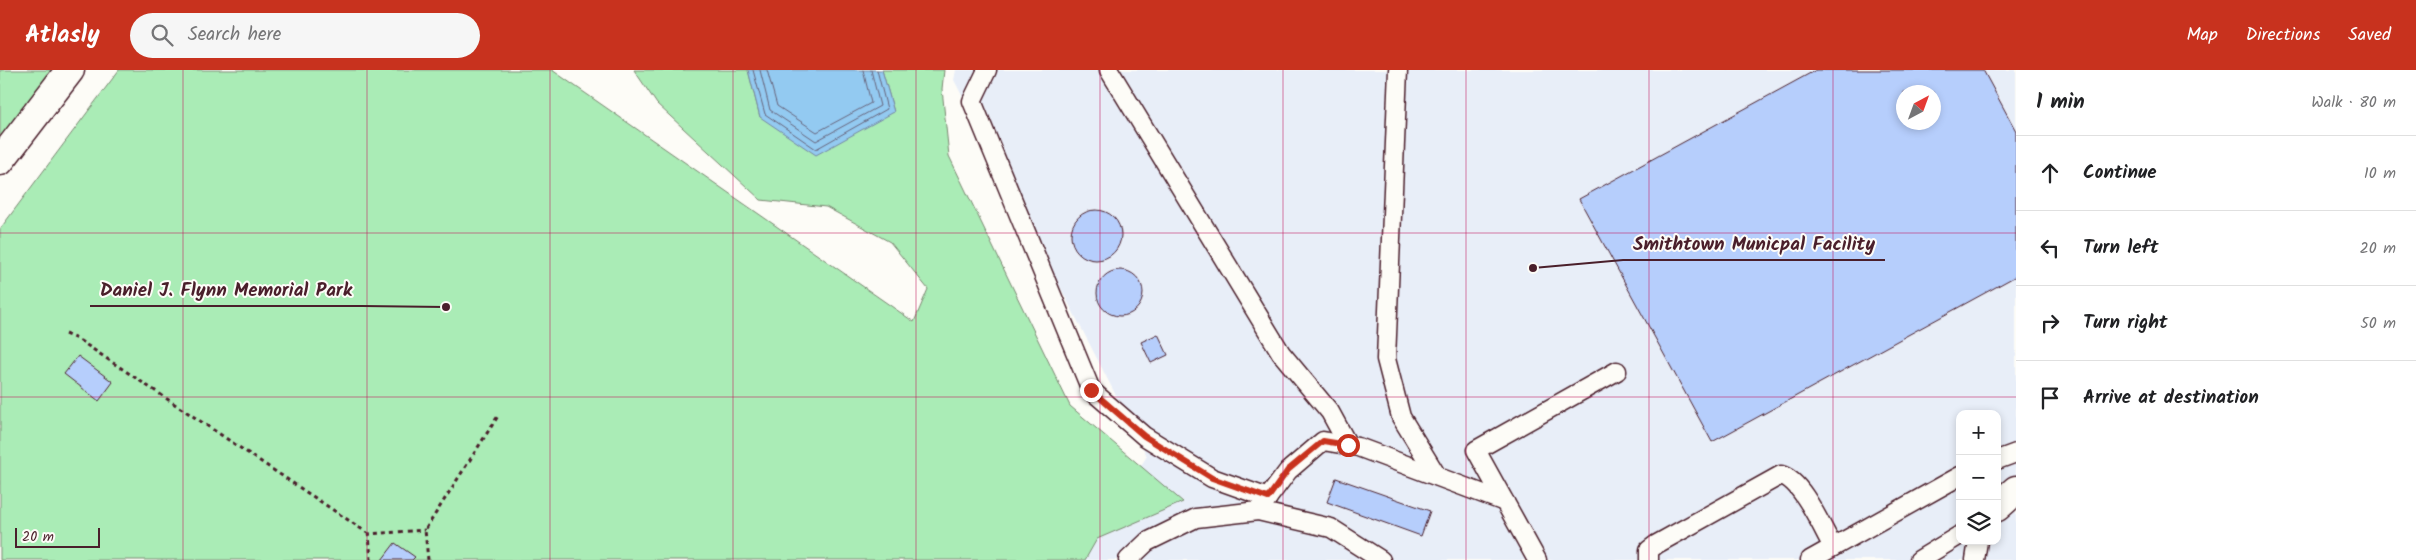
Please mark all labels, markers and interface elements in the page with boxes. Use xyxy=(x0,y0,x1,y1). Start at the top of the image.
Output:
search box xyxy=(130,13,480,58)
text: Atlasly xyxy=(25,16,100,55)
text: Search here xyxy=(188,20,281,50)
icon: search xyxy=(148,21,176,49)
text: Map xyxy=(2186,21,2218,50)
text: Directions xyxy=(2246,21,2320,50)
text: Saved xyxy=(2348,21,2391,50)
north arrow xyxy=(1896,85,1941,130)
text: 1 min xyxy=(2036,86,2085,119)
text: Walk · 80 m xyxy=(2311,90,2396,115)
text: Continue xyxy=(2083,158,2156,188)
icon: ahead xyxy=(2036,159,2064,187)
text: 10 m xyxy=(2364,161,2396,186)
callout: Smithtown Municpal Facility xyxy=(1623,226,1885,260)
text: Smithtown Municpal Facility xyxy=(1633,230,1875,260)
text: Turn left xyxy=(2083,233,2158,263)
icon: left xyxy=(2036,234,2064,262)
text: 20 m xyxy=(2360,236,2396,261)
callout: Daniel J. Flynn Memorial Park xyxy=(90,272,362,306)
text: Daniel J. Flynn Memorial Park xyxy=(100,276,353,306)
text: Turn right xyxy=(2083,308,2168,338)
icon: right xyxy=(2036,309,2064,337)
text: 50 m xyxy=(2360,311,2396,336)
route end xyxy=(1080,379,1103,402)
text: Arrive at destination xyxy=(2083,383,2259,413)
icon: arrive xyxy=(2036,384,2064,412)
map controls xyxy=(1956,410,2001,545)
button: + xyxy=(1956,410,2001,455)
route start xyxy=(1337,434,1360,457)
button: − xyxy=(1956,455,2001,500)
button: layers xyxy=(1956,500,2001,545)
scale bar xyxy=(15,525,100,548)
text: 20 m xyxy=(22,526,54,548)

